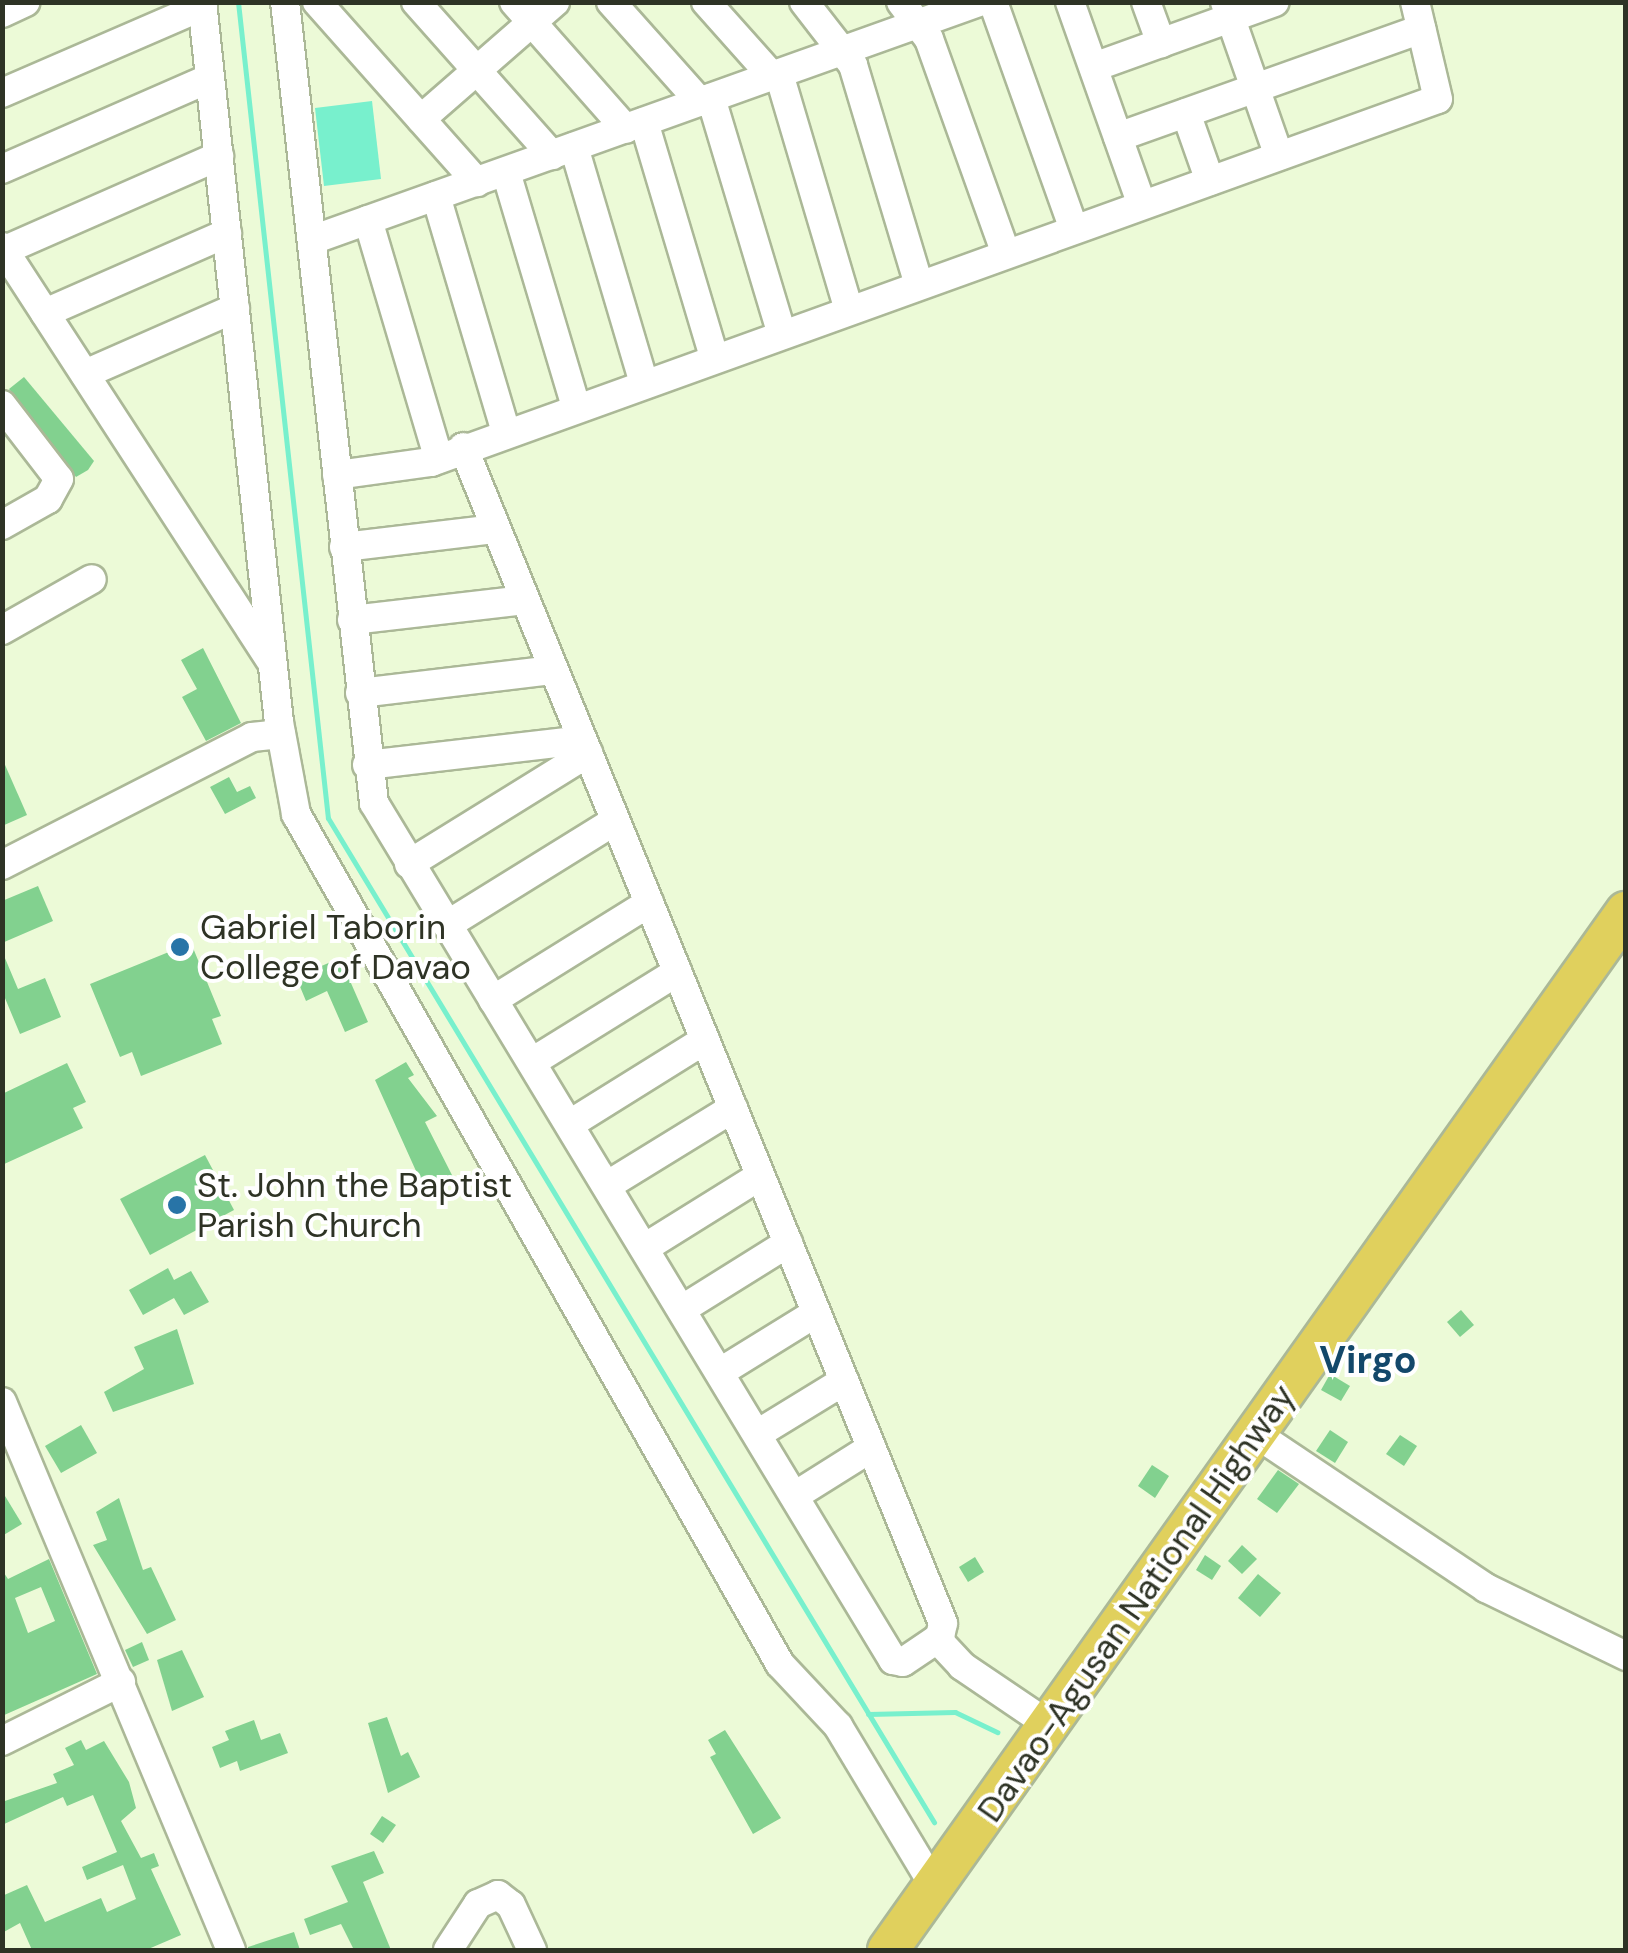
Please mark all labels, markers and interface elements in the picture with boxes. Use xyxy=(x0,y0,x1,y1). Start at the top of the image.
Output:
place label: Gabriel Taborin College of Davao xyxy=(200,906,471,988)
marker: Gabriel Taborin College of Davao xyxy=(169,936,191,958)
place label: St. John the Baptist Parish Church xyxy=(197,1164,512,1246)
marker: St. John the Baptist Parish Church xyxy=(166,1194,188,1216)
district label: Virgo xyxy=(1319,1338,1417,1384)
street label: Davao-Agusan National Highway xyxy=(968,1376,1304,1830)

